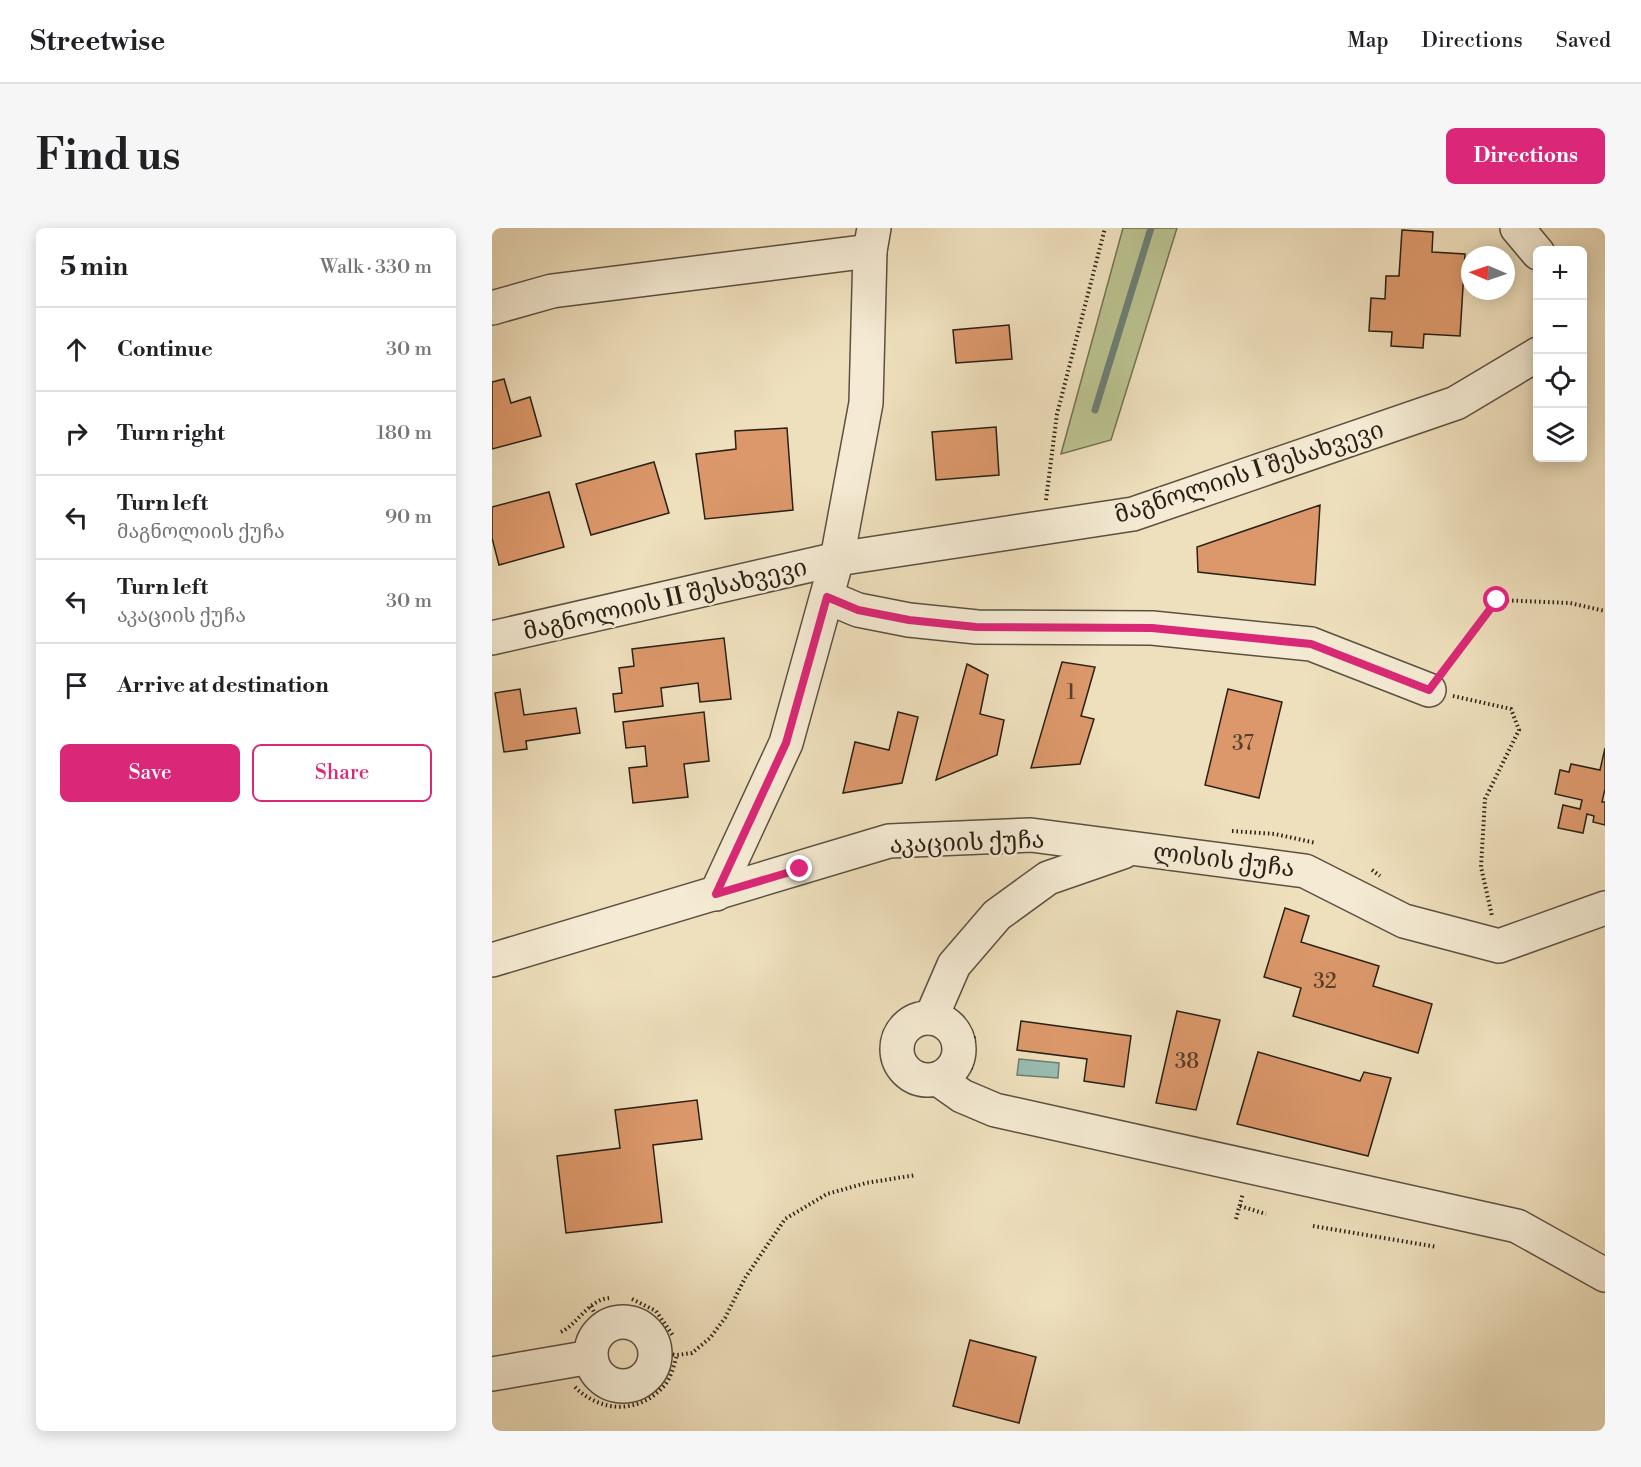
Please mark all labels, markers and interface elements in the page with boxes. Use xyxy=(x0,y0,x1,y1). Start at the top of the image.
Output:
text: Streetwise xyxy=(30,24,165,59)
text: Map xyxy=(1347,28,1389,54)
text: Directions xyxy=(1422,28,1523,54)
text: Saved xyxy=(1556,28,1611,54)
button: Directions xyxy=(1446,128,1605,184)
text: Find us xyxy=(36,130,180,183)
north arrow xyxy=(1461,246,1515,300)
map controls xyxy=(1533,246,1587,462)
button: + xyxy=(1533,246,1587,300)
text: 5 min xyxy=(60,251,128,283)
text: Walk · 330 m xyxy=(320,255,432,280)
button: − xyxy=(1533,300,1587,354)
icon: ahead xyxy=(60,333,93,366)
text: Continue xyxy=(117,336,213,363)
text: 30 m xyxy=(386,337,432,362)
button: locate xyxy=(1533,354,1587,408)
button: layers xyxy=(1533,408,1587,462)
street label: მაგნოლიის I შესახვევი xyxy=(1111,415,1388,531)
icon: right xyxy=(60,417,93,450)
text: Turn right xyxy=(117,420,225,447)
text: 180 m xyxy=(377,421,432,446)
text: Turn left xyxy=(117,490,208,517)
icon: left xyxy=(60,501,93,534)
text: 90 m xyxy=(385,505,432,530)
text: მაგნოლიის ქუჩა xyxy=(117,520,285,545)
street label: მაგნოლიის II შესახვევი xyxy=(520,553,810,647)
text: Turn left xyxy=(117,574,208,601)
icon: left xyxy=(60,585,93,618)
route start xyxy=(1483,586,1509,612)
text: 30 m xyxy=(386,589,432,614)
text: აკაციის ქუჩა xyxy=(117,604,246,629)
icon: arrive xyxy=(60,669,93,702)
text: Arrive at destination xyxy=(117,672,329,699)
house number: 1 xyxy=(1066,680,1076,706)
house number: 37 xyxy=(1232,731,1254,757)
button: Save xyxy=(60,744,240,802)
button: Share xyxy=(252,744,432,802)
street label: აკაციის ქუჩა xyxy=(889,825,1045,861)
street label: ლისის ქუჩა xyxy=(1151,837,1296,885)
route end xyxy=(786,855,812,881)
house number: 32 xyxy=(1313,969,1337,995)
house number: 38 xyxy=(1175,1049,1199,1075)

